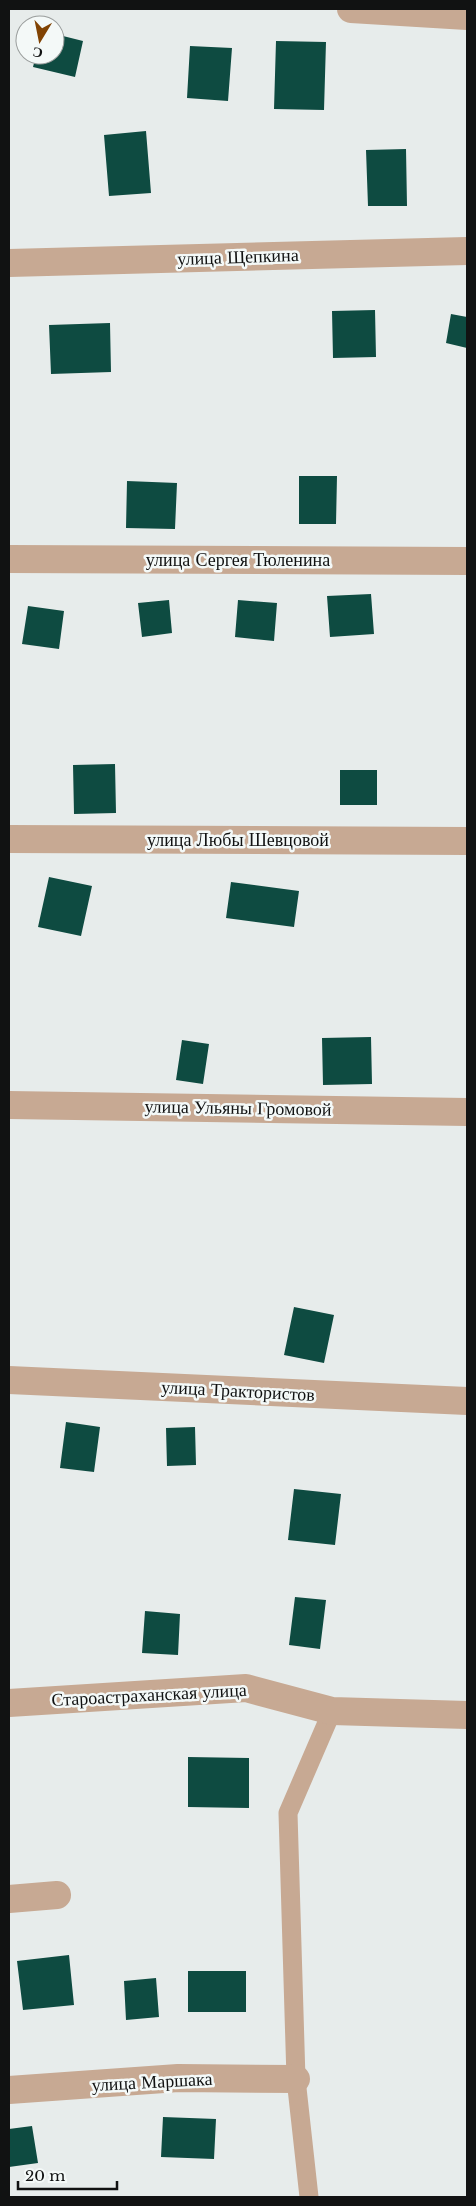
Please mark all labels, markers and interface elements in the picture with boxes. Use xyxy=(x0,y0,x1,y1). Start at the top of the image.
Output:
north arrow xyxy=(15,15,65,65)
text: С xyxy=(31,43,44,63)
street label: улица Щепкина xyxy=(177,244,299,270)
street label: улица Сергея Тюленина xyxy=(146,549,330,571)
street label: улица Любы Шевцовой xyxy=(147,829,329,851)
street label: улица Ульяны Громовой xyxy=(144,1095,332,1121)
street label: улица Трактористов xyxy=(161,1376,315,1406)
street label: Староастраханская улица xyxy=(51,1679,247,1711)
street label: улица Маршака xyxy=(91,2068,213,2096)
scale bar xyxy=(18,2158,116,2190)
text: 20 m xyxy=(25,2166,65,2185)

